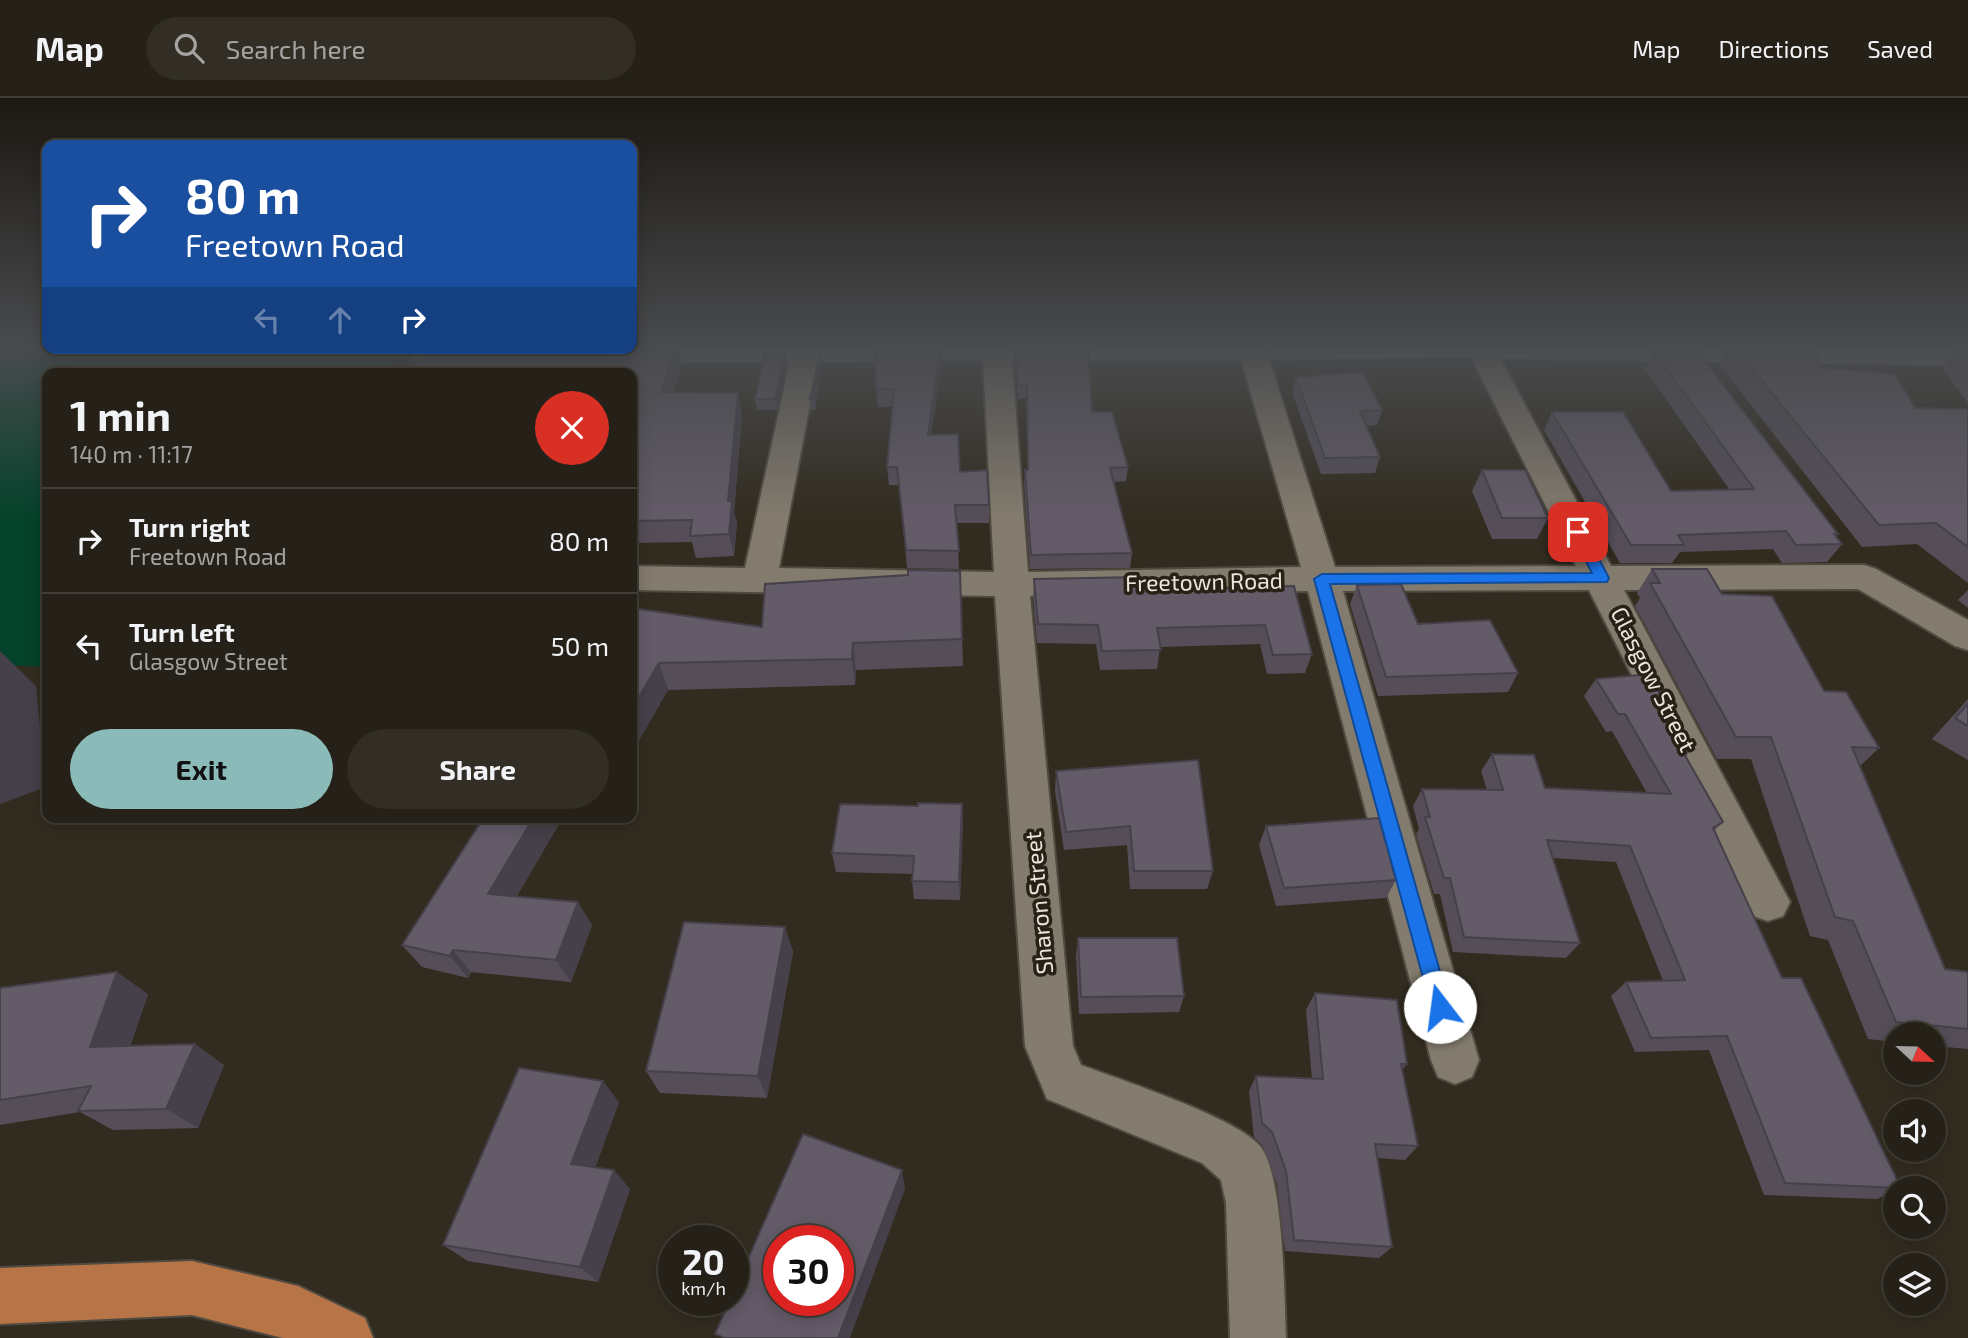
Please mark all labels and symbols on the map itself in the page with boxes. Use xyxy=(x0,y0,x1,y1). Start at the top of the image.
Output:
pin xyxy=(1548,502,1608,562)
street label: Freetown Road xyxy=(1125,566,1283,596)
street label: Glasgow Street xyxy=(1605,602,1703,756)
street label: Sharon Street xyxy=(1018,830,1058,976)
position arrow xyxy=(1403,970,1477,1044)
north arrow xyxy=(1883,1022,1946,1085)
speed limit sign: 30 xyxy=(763,1225,854,1316)

